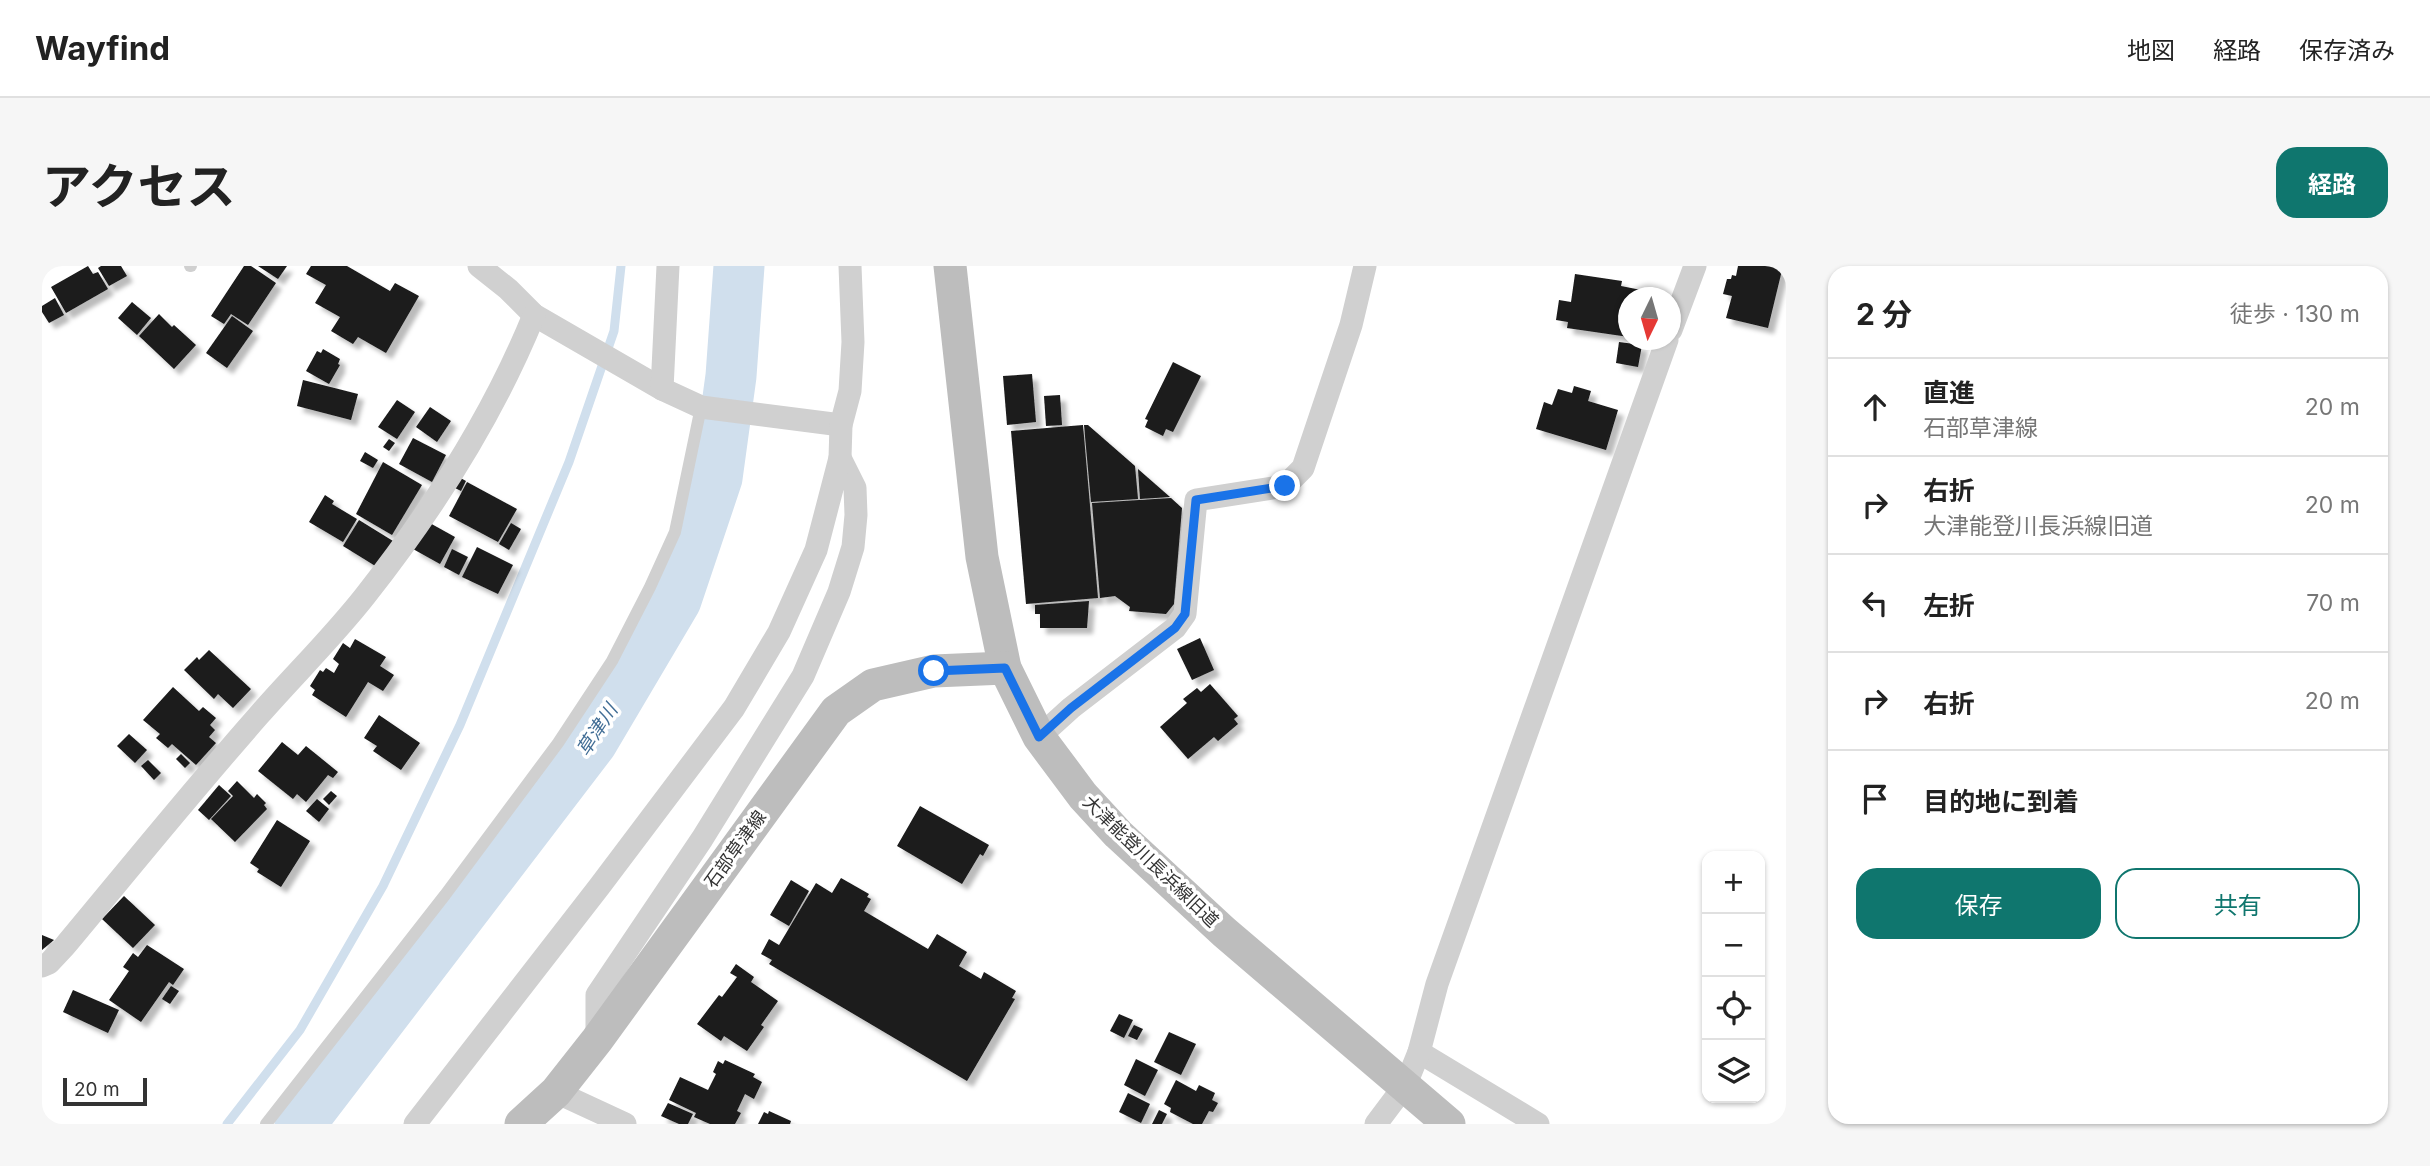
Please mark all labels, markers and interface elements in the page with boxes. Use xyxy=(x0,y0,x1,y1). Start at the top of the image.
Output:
text: Wayfind xyxy=(35,28,170,68)
text: 地図 xyxy=(2127,36,2175,65)
text: 経路 xyxy=(2213,36,2261,65)
text: 保存済み xyxy=(2299,36,2395,65)
button: 経路 xyxy=(2276,147,2388,218)
text: アクセス xyxy=(42,157,236,216)
north arrow xyxy=(1618,287,1681,350)
text: 2 分 xyxy=(1856,296,1912,332)
text: 徒歩 · 130 m xyxy=(2230,300,2360,328)
text: 直進 xyxy=(1923,377,1975,408)
icon: ahead xyxy=(1856,388,1894,426)
text: 20 m xyxy=(2305,393,2360,421)
text: 石部草津線 xyxy=(1923,414,2038,442)
route end xyxy=(1269,470,1300,501)
text: 右折 xyxy=(1923,475,1975,506)
icon: right xyxy=(1856,486,1894,524)
text: 20 m xyxy=(2305,491,2360,519)
text: 大津能登川長浜線旧道 xyxy=(1923,512,2153,540)
icon: left xyxy=(1856,584,1894,622)
text: 70 m xyxy=(2306,589,2360,617)
text: 左折 xyxy=(1923,590,1975,621)
route start xyxy=(918,655,949,686)
icon: right xyxy=(1856,682,1894,720)
text: 20 m xyxy=(2305,687,2360,715)
text: 右折 xyxy=(1923,688,1975,719)
water label: 草津川 xyxy=(572,698,623,760)
icon: arrive xyxy=(1856,780,1894,818)
text: 目的地に到着 xyxy=(1923,786,2079,817)
street label: 大津能登川長浜線旧道 xyxy=(1079,791,1223,931)
street label: 石部草津線 xyxy=(700,806,770,892)
map controls xyxy=(1702,851,1765,1103)
button: + xyxy=(1702,851,1765,914)
button: 保存 xyxy=(1856,868,2101,939)
button: 共有 xyxy=(2115,868,2360,939)
button: − xyxy=(1702,914,1765,977)
button: locate xyxy=(1702,977,1765,1040)
button: layers xyxy=(1702,1040,1765,1103)
scale bar xyxy=(63,1075,147,1107)
text: 20 m xyxy=(74,1078,120,1101)

